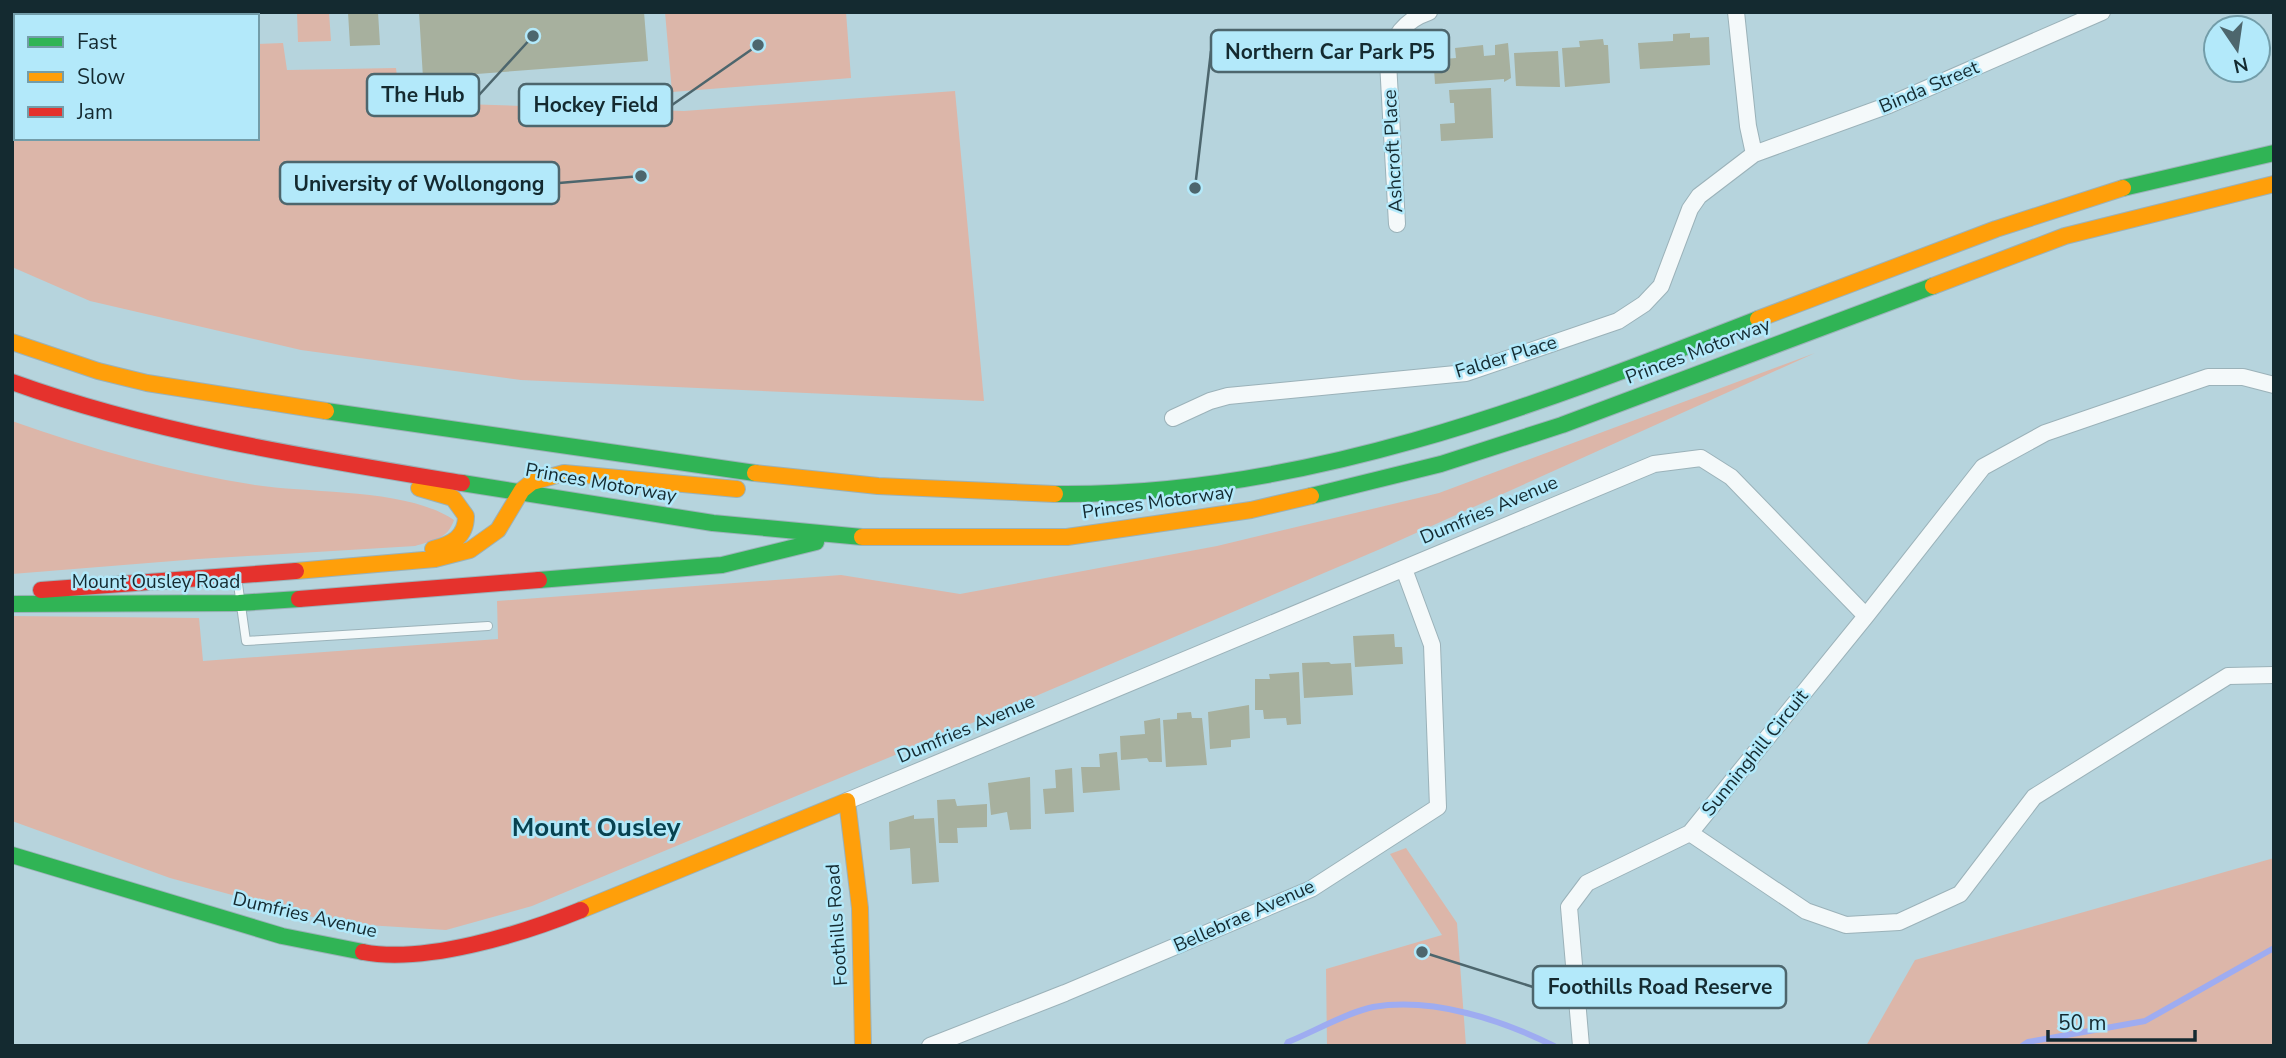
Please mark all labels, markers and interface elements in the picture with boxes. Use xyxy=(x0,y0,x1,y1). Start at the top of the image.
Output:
legend xyxy=(14,14,259,140)
north arrow xyxy=(2202,14,2272,84)
text: Fast xyxy=(77,28,117,56)
callout: Northern Car Park P5 xyxy=(1211,30,1449,72)
text: Northern Car Park P5 xyxy=(1225,38,1435,66)
text: N xyxy=(2231,50,2250,79)
street label: Binda Street xyxy=(1875,54,1983,120)
text: Slow xyxy=(77,63,126,91)
callout: The Hub xyxy=(367,74,479,116)
text: The Hub xyxy=(381,81,465,109)
callout: Hockey Field xyxy=(519,84,672,126)
street label: Ashcroft Place xyxy=(1377,89,1409,213)
text: Hockey Field xyxy=(534,91,658,119)
text: Jam xyxy=(76,98,113,126)
callout: University of Wollongong xyxy=(280,162,559,204)
text: University of Wollongong xyxy=(294,170,544,198)
street label: Princes Motorway xyxy=(1622,311,1774,391)
street label: Falder Place xyxy=(1452,329,1560,385)
street label: Princes Motorway xyxy=(523,457,679,509)
street label: Dumfries Avenue xyxy=(1416,469,1562,551)
street label: Princes Motorway xyxy=(1080,478,1236,526)
street label: Mount Ousley Road xyxy=(72,569,240,595)
street label: Sunninghill Circuit xyxy=(1696,684,1814,822)
street label: Dumfries Avenue xyxy=(893,688,1039,770)
district label: Mount Ousley xyxy=(512,810,681,845)
street label: Foothills Road xyxy=(820,863,854,987)
street label: Bellebrae Avenue xyxy=(1169,873,1319,959)
street label: Dumfries Avenue xyxy=(230,886,380,944)
callout: Foothills Road Reserve xyxy=(1533,966,1786,1008)
text: Foothills Road Reserve xyxy=(1548,973,1772,1001)
scale bar xyxy=(2048,998,2195,1042)
text: 50 m xyxy=(2058,1009,2107,1037)

